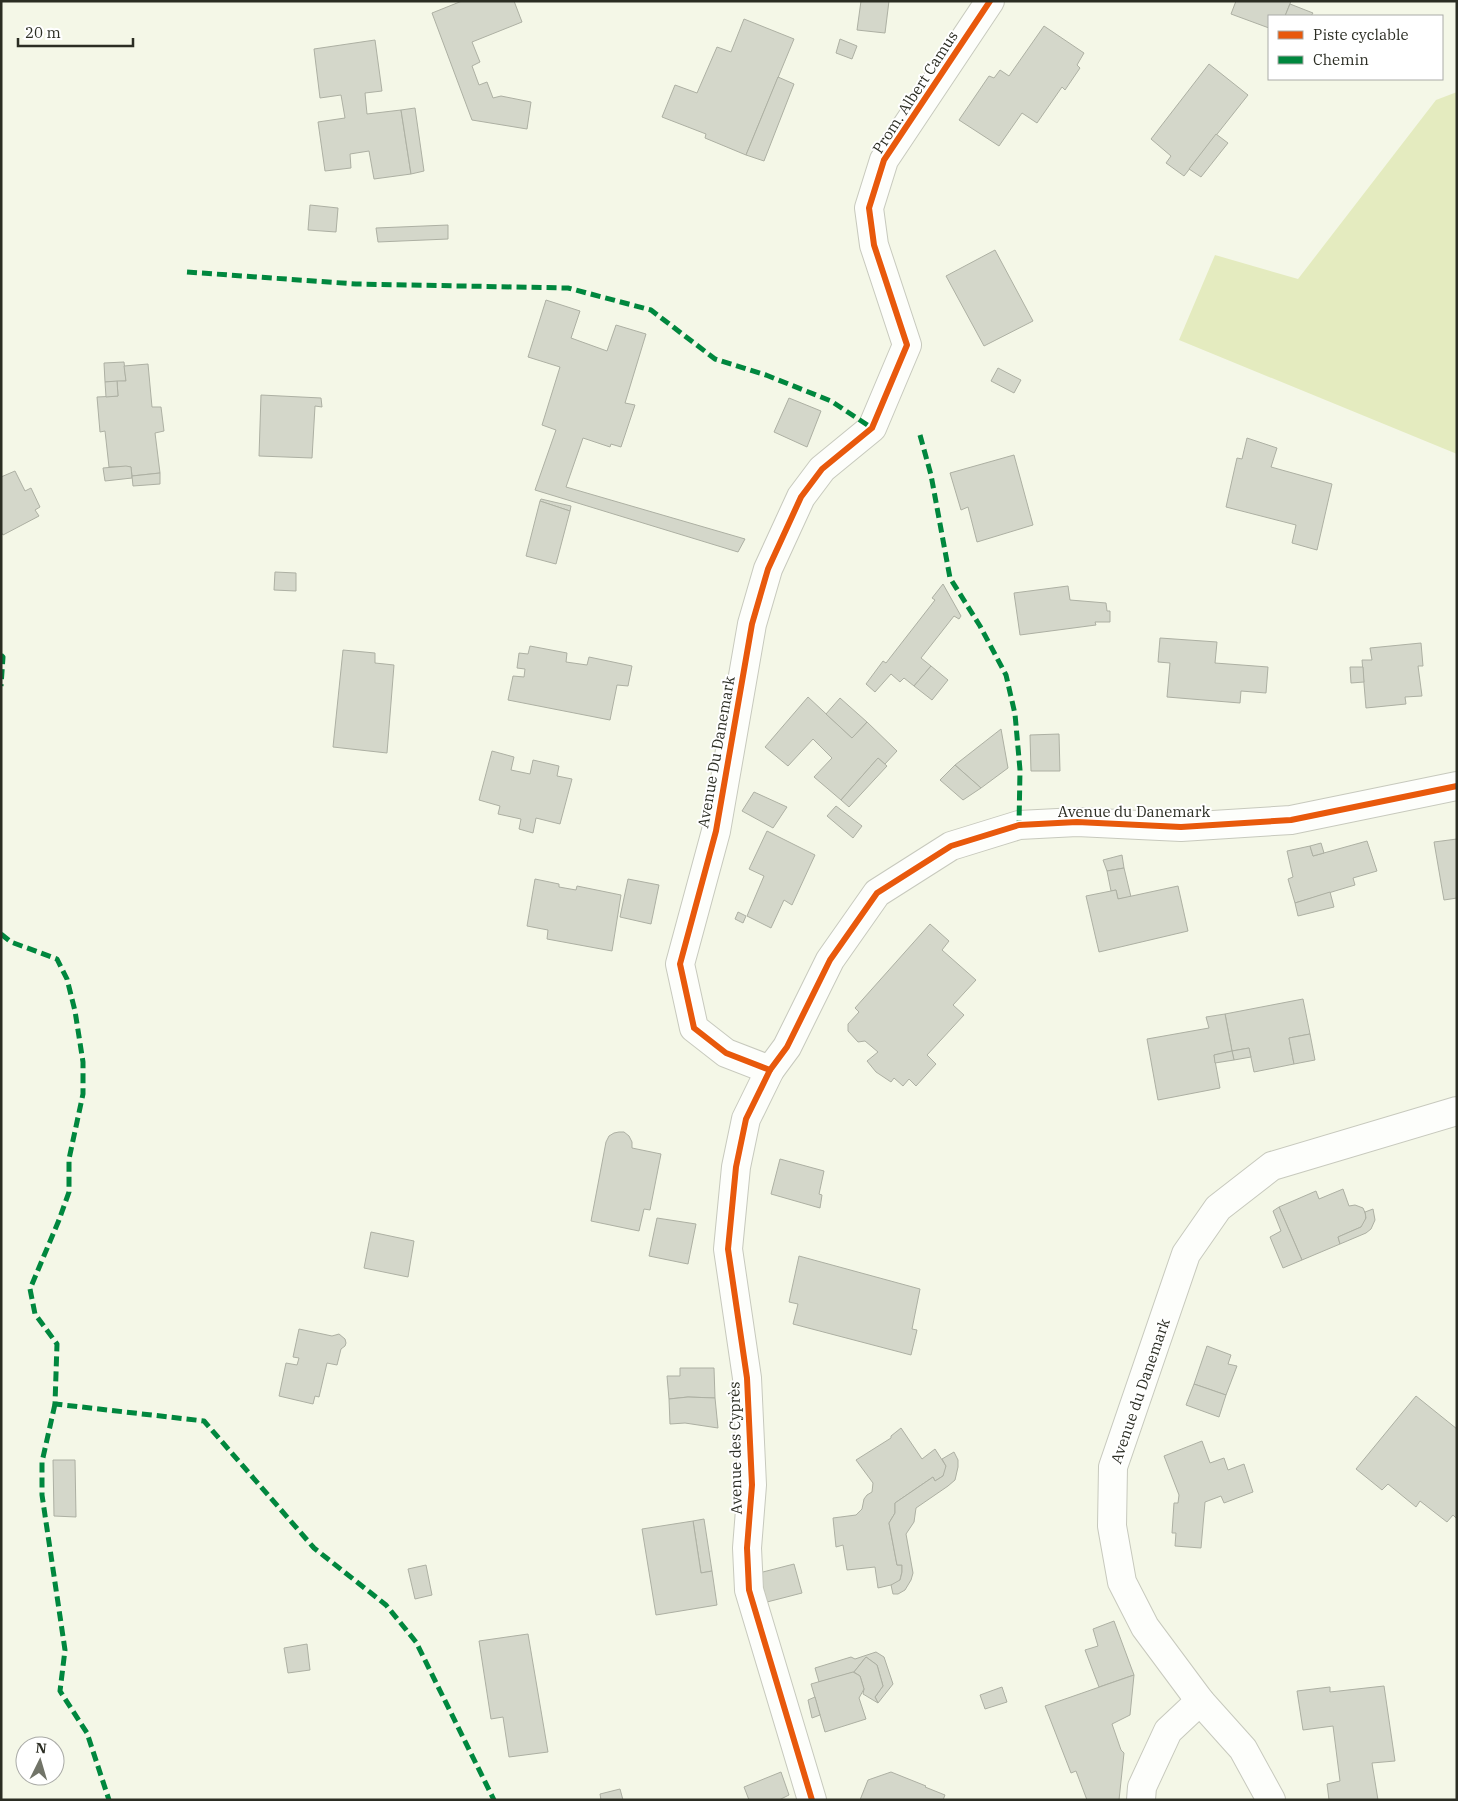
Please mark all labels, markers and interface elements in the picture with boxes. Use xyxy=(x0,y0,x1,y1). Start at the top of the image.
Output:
scale bar xyxy=(18,15,132,47)
legend xyxy=(1268,15,1443,80)
text: 20 m xyxy=(25,23,61,42)
text: Piste cyclable xyxy=(1313,25,1409,44)
street label: Prom. Albert Camus xyxy=(868,27,962,157)
text: Chemin xyxy=(1313,50,1369,69)
street label: Avenue Du Danemark xyxy=(693,674,739,829)
street label: Avenue du Danemark xyxy=(1058,802,1210,821)
street label: Avenue du Danemark xyxy=(1106,1316,1174,1466)
street label: Avenue des Cyprès xyxy=(724,1381,746,1515)
north arrow xyxy=(15,1736,65,1786)
text: N xyxy=(35,1739,47,1757)

